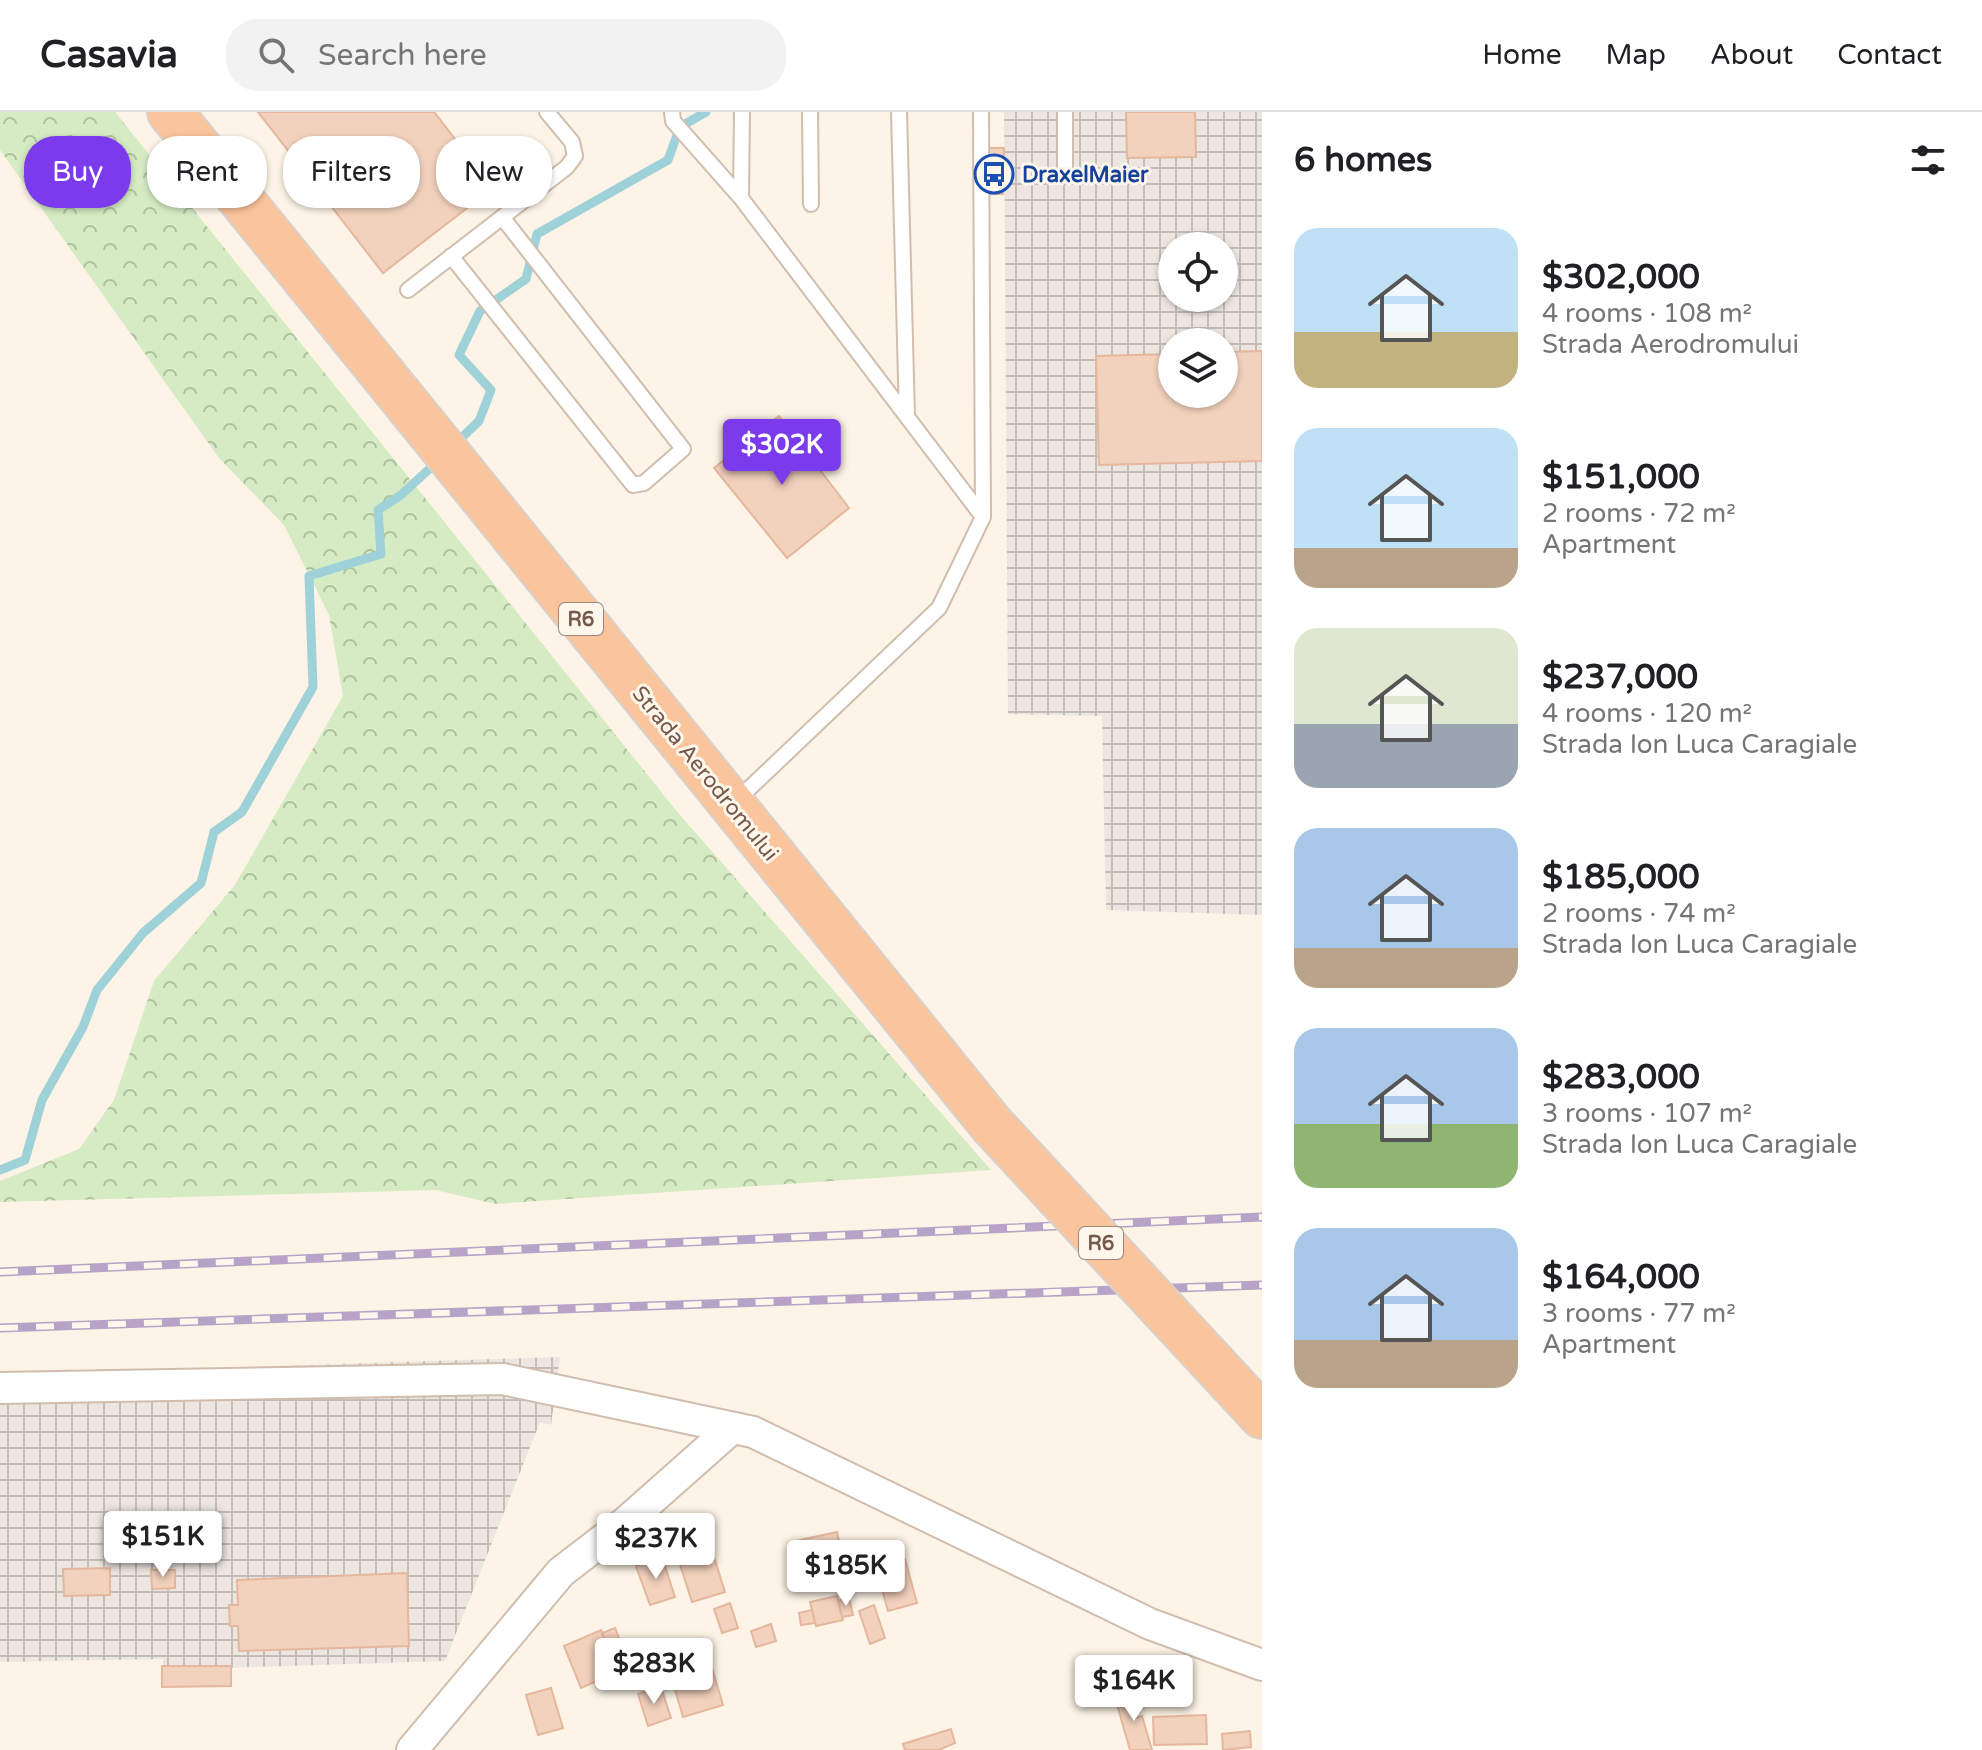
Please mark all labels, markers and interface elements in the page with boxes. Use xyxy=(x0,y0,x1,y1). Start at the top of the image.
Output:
search box xyxy=(226,19,786,91)
text: Casavia xyxy=(40,32,178,78)
icon: search xyxy=(254,33,298,77)
text: Search here xyxy=(318,37,487,74)
text: Home xyxy=(1482,38,1562,72)
text: Map xyxy=(1606,38,1666,72)
text: About xyxy=(1710,38,1793,72)
text: Contact xyxy=(1837,38,1942,72)
chip: Buy xyxy=(24,136,131,208)
chip: Rent xyxy=(147,136,267,208)
chip: Filters xyxy=(283,136,420,208)
chip: New xyxy=(436,136,552,208)
icon: filters xyxy=(1906,138,1950,182)
text: 6 homes xyxy=(1294,140,1432,181)
bus stop icon: DraxelMaier xyxy=(973,153,1015,195)
place label: DraxelMaier xyxy=(1022,162,1149,188)
map controls xyxy=(1158,232,1238,408)
button: locate xyxy=(1158,232,1238,312)
text: $302,000 xyxy=(1542,257,1700,298)
icon: home xyxy=(1358,260,1454,356)
text: 4 rooms · 108 m² xyxy=(1542,298,1752,329)
button: layers xyxy=(1158,328,1238,408)
text: Strada Aerodromului xyxy=(1542,329,1799,360)
pin: $302K xyxy=(726,419,838,487)
text: $302K xyxy=(741,429,823,460)
text: $151,000 xyxy=(1542,457,1700,498)
icon: home xyxy=(1358,460,1454,556)
text: 2 rooms · 72 m² xyxy=(1542,498,1736,529)
text: Apartment xyxy=(1542,529,1676,560)
road number: R6 xyxy=(559,603,603,635)
text: $237,000 xyxy=(1542,657,1698,698)
icon: home xyxy=(1358,660,1454,756)
street label: Strada Aerodromului xyxy=(627,681,784,866)
text: 4 rooms · 120 m² xyxy=(1542,698,1752,729)
text: Strada Ion Luca Caragiale xyxy=(1542,729,1857,760)
text: $185,000 xyxy=(1542,857,1700,898)
icon: home xyxy=(1358,860,1454,956)
text: 2 rooms · 74 m² xyxy=(1542,898,1736,929)
text: Strada Ion Luca Caragiale xyxy=(1542,929,1857,960)
text: $283,000 xyxy=(1542,1057,1700,1098)
icon: home xyxy=(1358,1060,1454,1156)
text: 3 rooms · 107 m² xyxy=(1542,1098,1752,1129)
text: Strada Ion Luca Caragiale xyxy=(1542,1129,1857,1160)
road number: R6 xyxy=(1079,1227,1123,1259)
text: $164,000 xyxy=(1542,1257,1700,1298)
icon: home xyxy=(1358,1260,1454,1356)
text: 3 rooms · 77 m² xyxy=(1542,1298,1736,1329)
text: Apartment xyxy=(1542,1329,1676,1360)
pin: $151K xyxy=(107,1511,219,1579)
pin: $237K xyxy=(600,1513,712,1581)
text: $151K xyxy=(122,1521,204,1552)
text: $237K xyxy=(615,1523,697,1554)
pin: $185K xyxy=(790,1540,902,1608)
text: $185K xyxy=(805,1550,887,1581)
pin: $283K xyxy=(598,1638,710,1706)
text: $283K xyxy=(613,1648,695,1679)
pin: $164K xyxy=(1078,1655,1190,1723)
text: $164K xyxy=(1093,1665,1175,1696)

